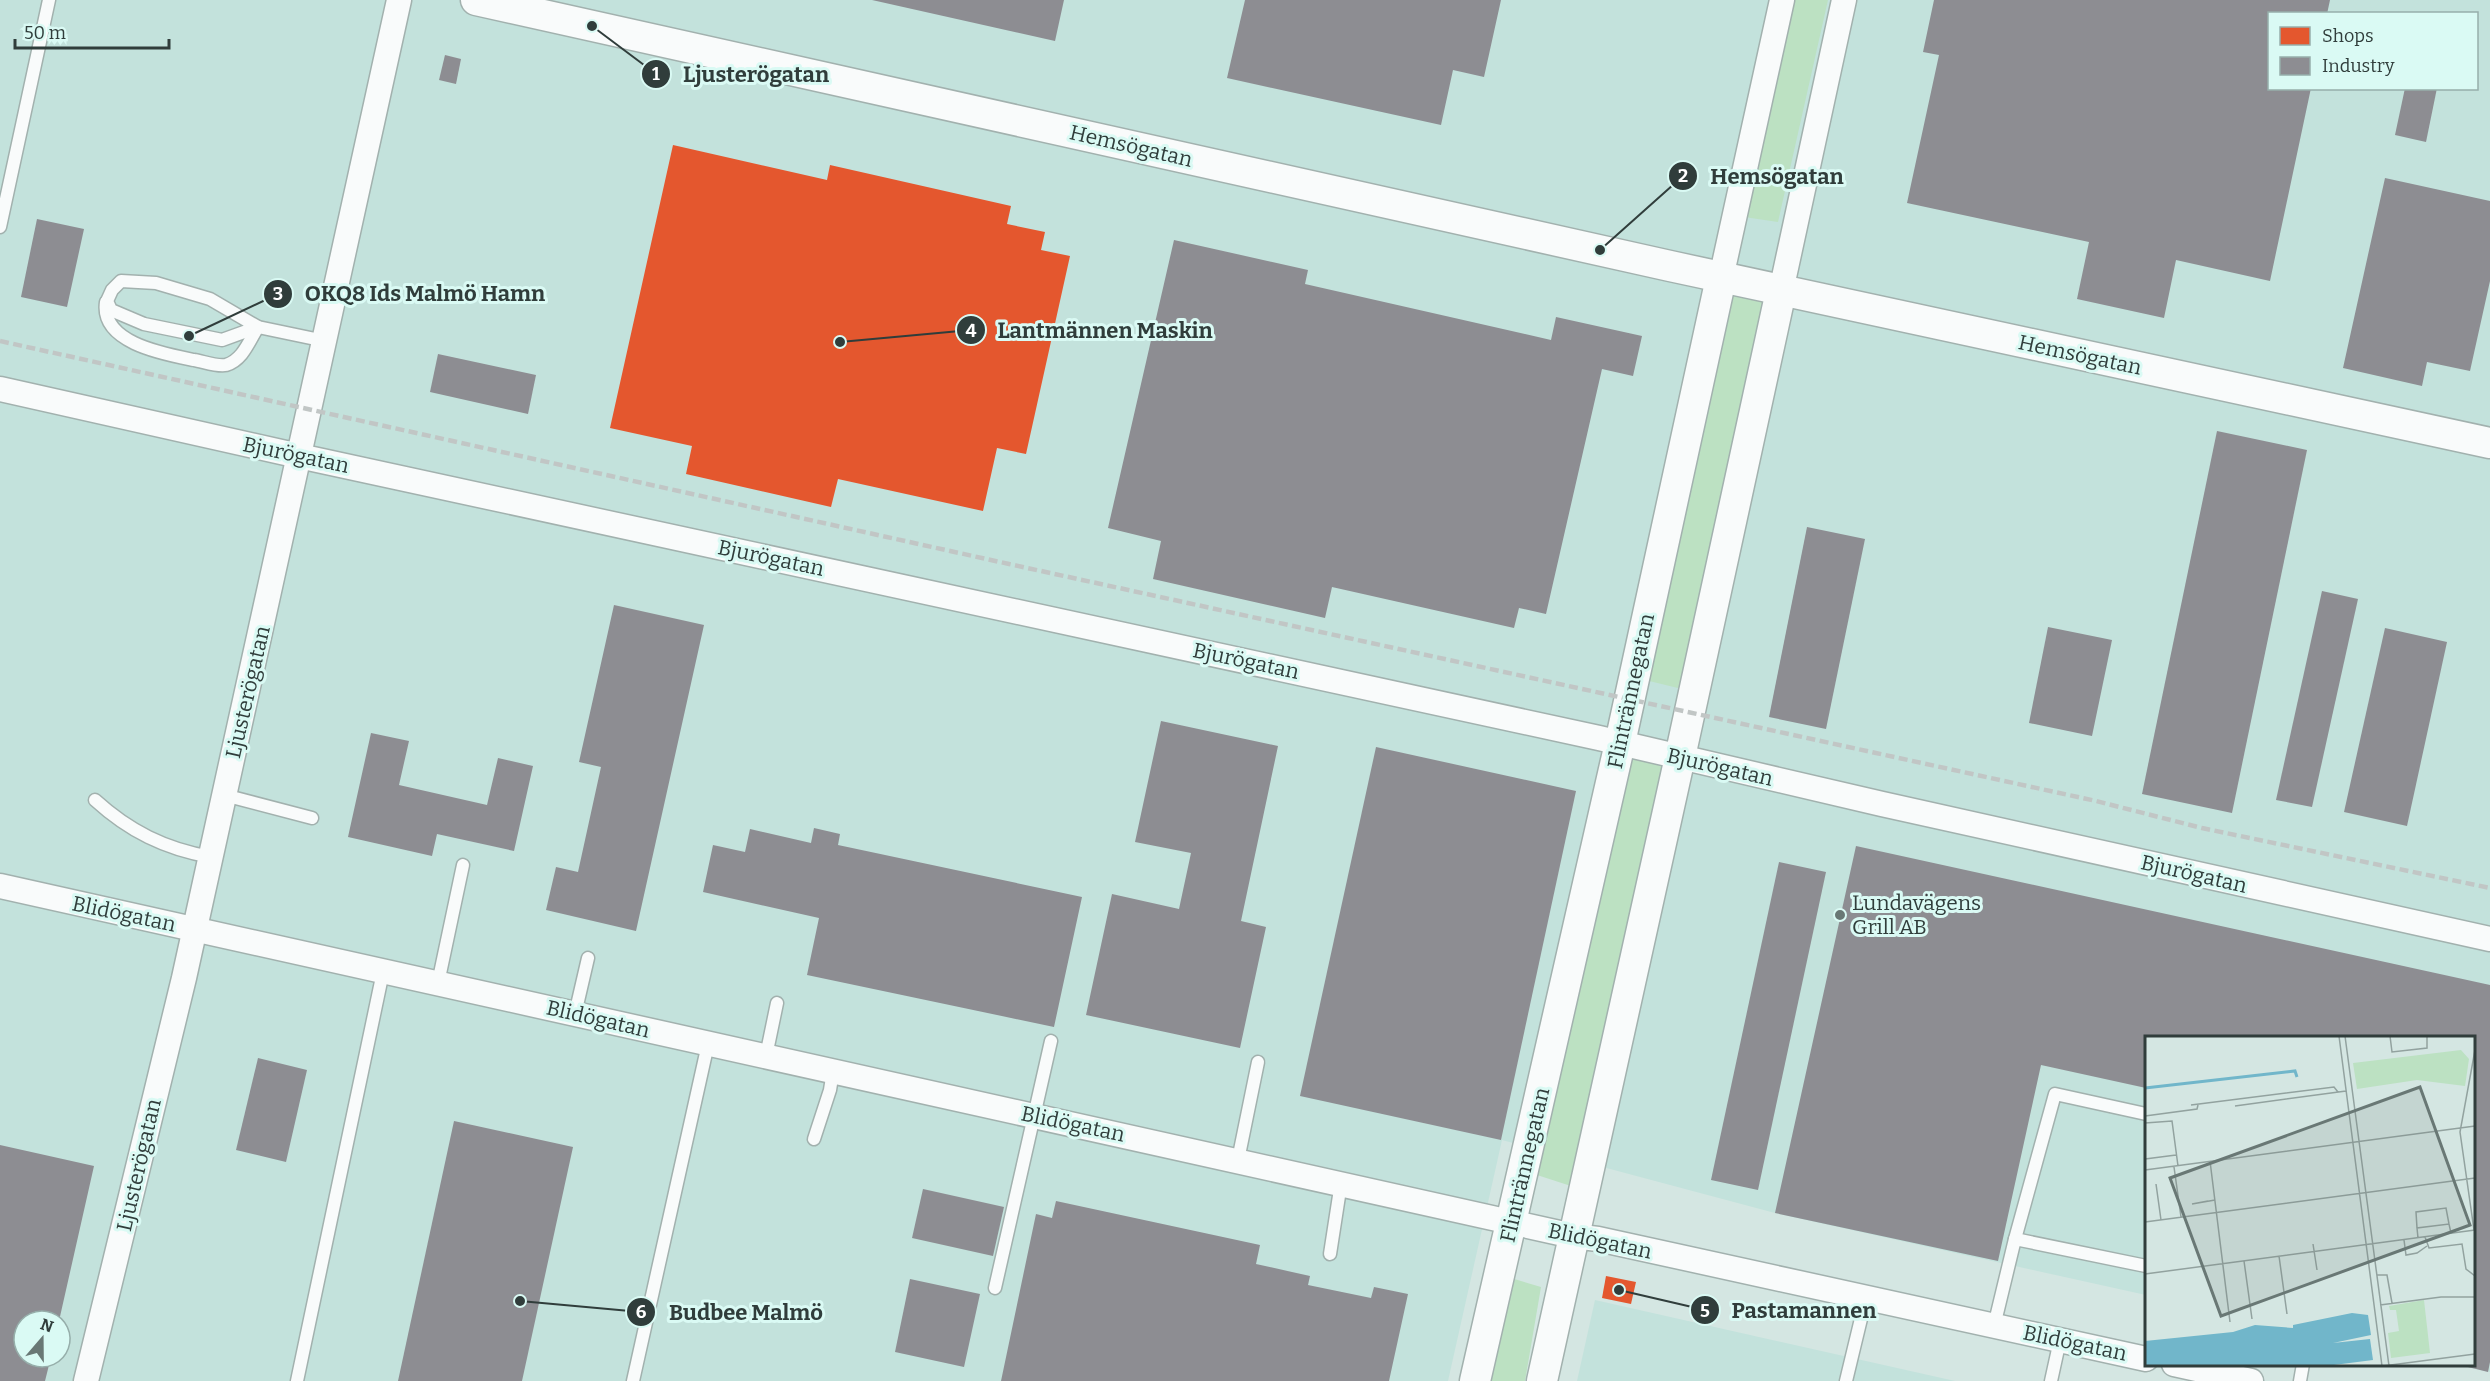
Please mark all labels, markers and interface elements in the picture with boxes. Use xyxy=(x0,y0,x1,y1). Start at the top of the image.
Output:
scale bar xyxy=(15,12,170,50)
legend xyxy=(2268,12,2478,90)
text: 50 m xyxy=(24,22,66,44)
text: Shops xyxy=(2322,25,2374,47)
callout: Ljusterögatan xyxy=(641,54,841,94)
text: Industry xyxy=(2322,55,2395,77)
text: Ljusterögatan xyxy=(683,61,829,88)
text: 1 xyxy=(652,63,660,85)
street label: Hemsögatan xyxy=(1067,119,1195,173)
callout: Hemsögatan xyxy=(1668,156,1856,196)
text: Hemsögatan xyxy=(1710,163,1844,190)
text: 2 xyxy=(1678,165,1688,187)
callout: OKQ8 Ids Malmö Hamn xyxy=(263,274,558,314)
text: OKQ8 Ids Malmö Hamn xyxy=(305,280,545,307)
text: 3 xyxy=(273,283,283,305)
callout: Lantmännen Maskin xyxy=(956,310,1225,350)
text: Lantmännen Maskin xyxy=(997,317,1213,344)
text: 4 xyxy=(966,320,977,342)
street label: Hemsögatan xyxy=(2016,329,2144,381)
street label: Bjurögatan xyxy=(241,431,351,479)
street label: Bjurögatan xyxy=(716,534,826,582)
street label: Flintrännegatan xyxy=(1602,611,1660,771)
street label: Ljusterögatan xyxy=(220,623,276,761)
street label: Bjurögatan xyxy=(1191,637,1301,685)
street label: Bjurögatan xyxy=(1664,742,1776,792)
street label: Bjurögatan xyxy=(2138,849,2250,899)
street label: Blidögatan xyxy=(70,890,178,938)
place label: Lundavägens Grill AB xyxy=(1852,890,1981,940)
marker: Lundavägens Grill AB xyxy=(1833,908,1847,922)
street label: Blidögatan xyxy=(544,994,652,1044)
inset map xyxy=(2145,1036,2475,1366)
street label: Flintrännegatan xyxy=(1495,1085,1555,1245)
street label: Ljusterögatan xyxy=(111,1096,167,1234)
street label: Blidögatan xyxy=(1019,1100,1127,1148)
street label: Blidögatan xyxy=(1546,1217,1654,1265)
callout: Pastamannen xyxy=(1690,1290,1889,1330)
callout: Budbee Malmö xyxy=(626,1292,835,1332)
text: Pastamannen xyxy=(1732,1297,1876,1324)
text: Budbee Malmö xyxy=(669,1299,823,1326)
text: 5 xyxy=(1700,1300,1710,1322)
text: 6 xyxy=(636,1301,647,1323)
north arrow xyxy=(12,1309,72,1369)
text: N xyxy=(38,1314,56,1336)
street label: Blidögatan xyxy=(2021,1319,2129,1367)

